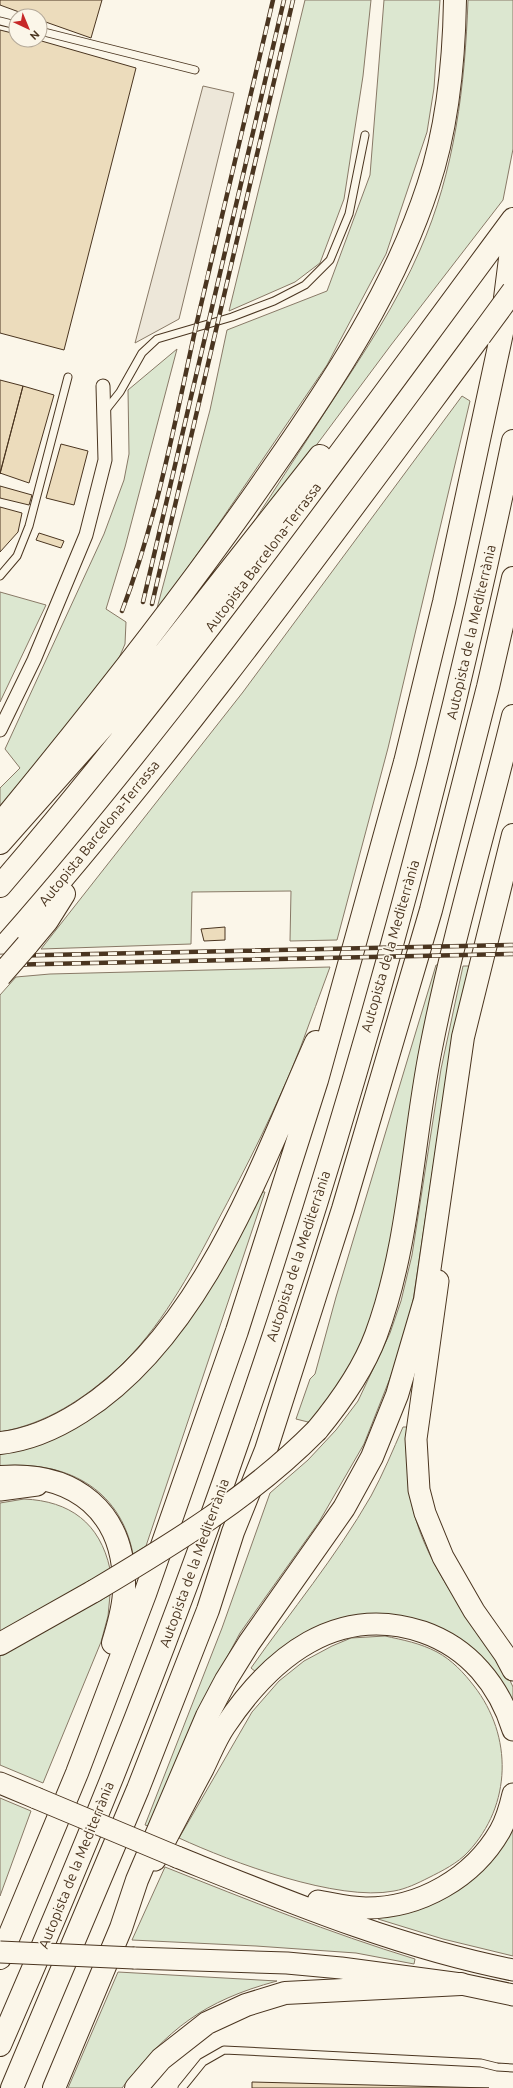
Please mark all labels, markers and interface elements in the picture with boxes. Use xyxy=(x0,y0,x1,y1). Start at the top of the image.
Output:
north arrow xyxy=(8,8,48,48)
text: N xyxy=(28,28,42,42)
street label: Autopista Barcelona-Terrassa xyxy=(202,479,324,635)
street label: Autopista de la Mediterrània xyxy=(443,543,499,721)
street label: Autopista Barcelona-Terrassa xyxy=(35,757,163,909)
street label: Autopista de la Mediterrània xyxy=(358,858,422,1034)
street label: Autopista de la Mediterrània xyxy=(263,1169,333,1343)
street label: Autopista de la Mediterrània xyxy=(156,1476,232,1650)
street label: Autopista de la Mediterrània xyxy=(35,1779,117,1951)

